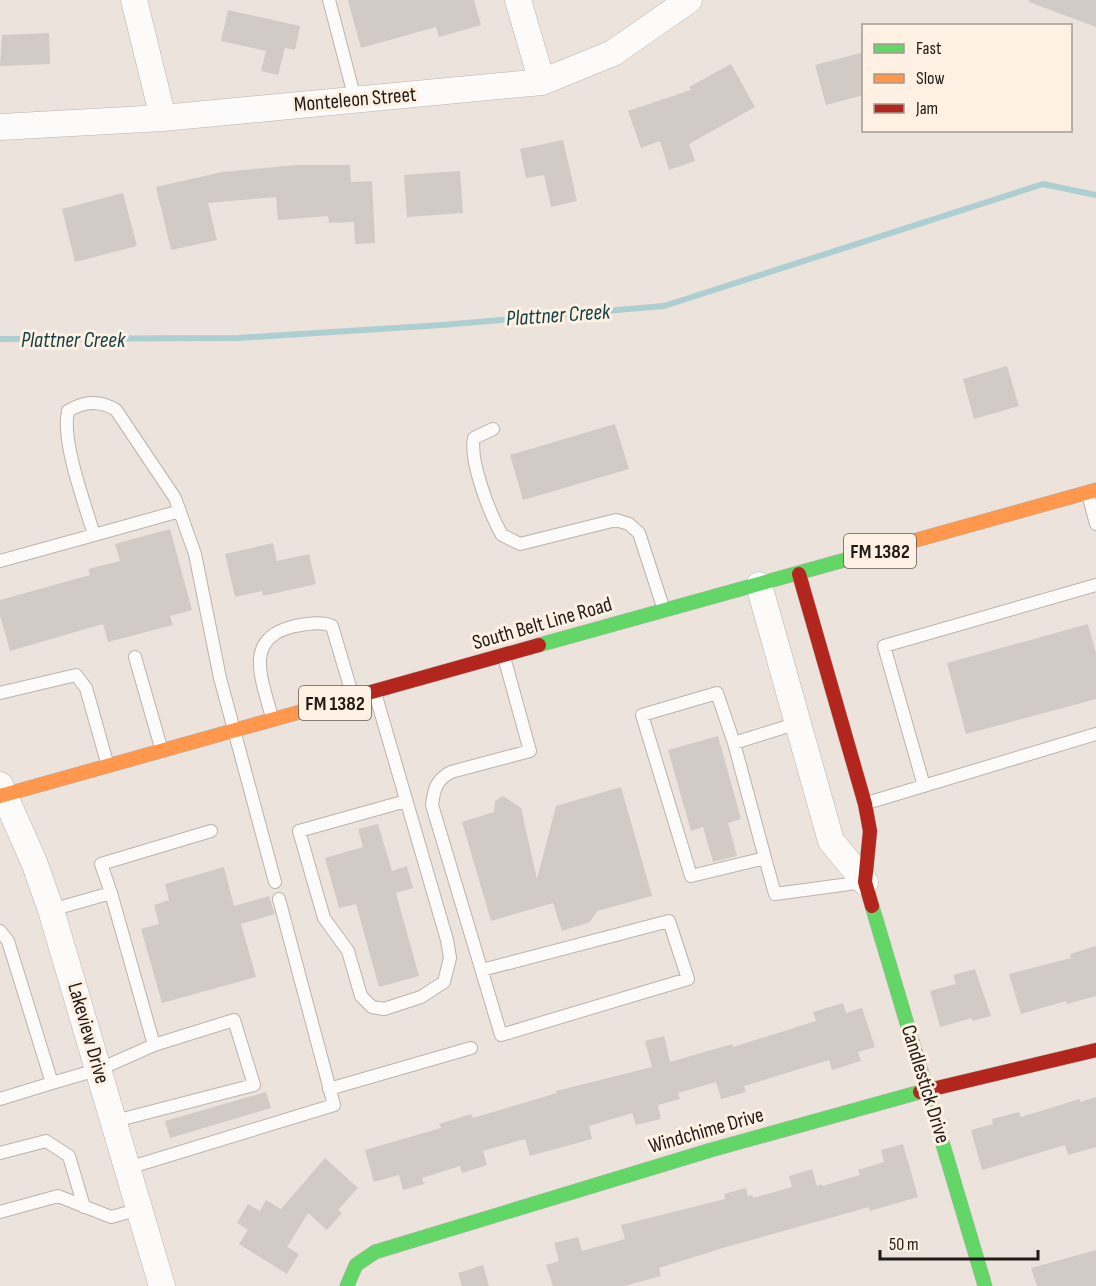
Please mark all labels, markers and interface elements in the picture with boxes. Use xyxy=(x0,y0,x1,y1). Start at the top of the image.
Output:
legend xyxy=(862,24,1072,132)
text: Fast xyxy=(916,38,942,59)
text: Slow xyxy=(916,68,945,89)
street label: Monteleon Street xyxy=(293,82,417,117)
text: Jam xyxy=(915,98,938,119)
water label: Plattner Creek xyxy=(505,298,612,333)
water label: Plattner Creek xyxy=(21,327,126,354)
road number: FM 1382 xyxy=(844,534,916,568)
street label: South Belt Line Road xyxy=(469,592,615,655)
road number: FM 1382 xyxy=(299,686,371,720)
street label: Lakeview Drive xyxy=(62,980,115,1087)
street label: Candlestick Drive xyxy=(896,1022,955,1146)
street label: Windchime Drive xyxy=(646,1102,767,1159)
scale bar xyxy=(880,1223,1038,1261)
text: 50 m xyxy=(889,1234,919,1255)

